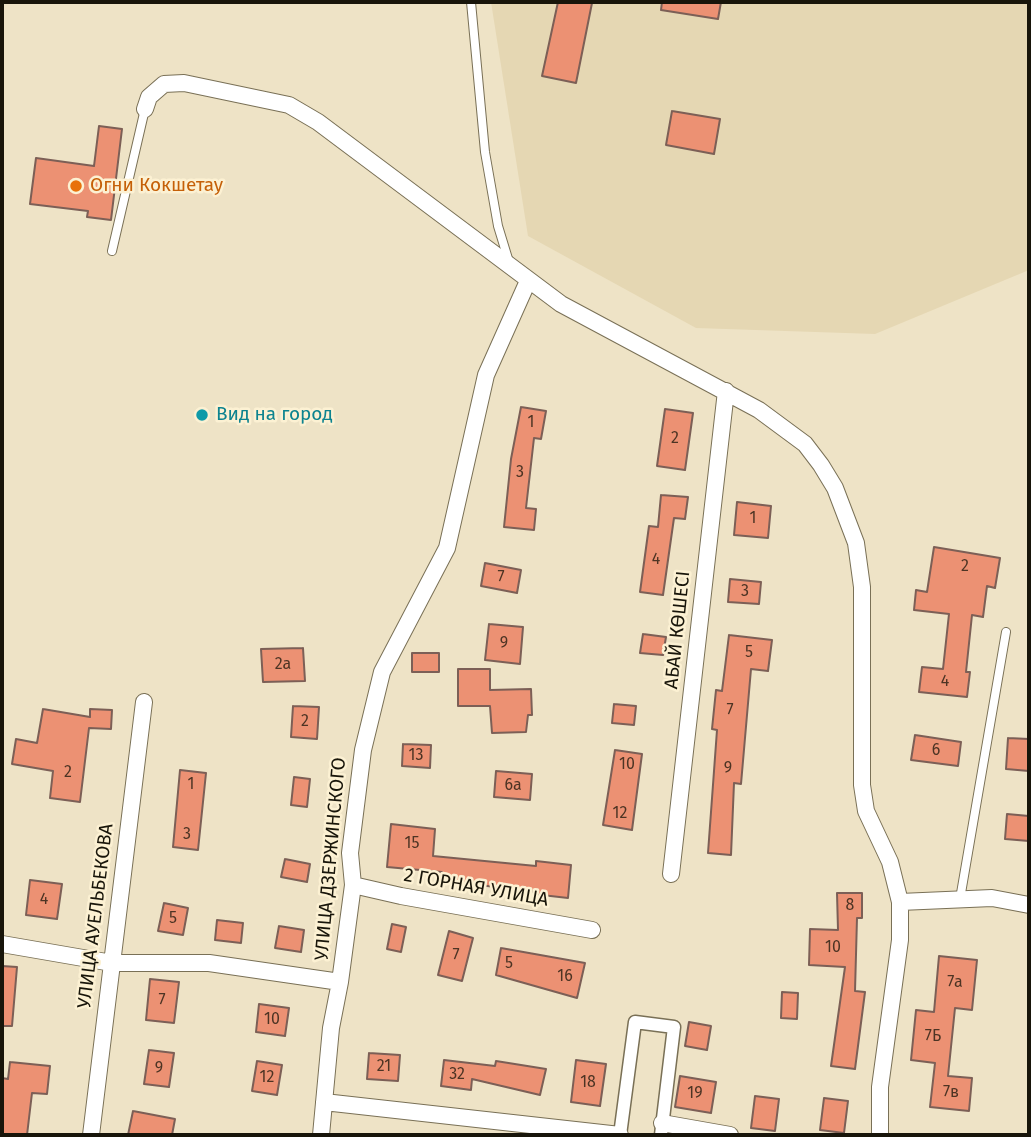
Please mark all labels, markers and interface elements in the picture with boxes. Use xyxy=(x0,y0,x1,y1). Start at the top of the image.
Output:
place label: Огни Кокшетау xyxy=(90,175,223,197)
marker: Огни Кокшетау xyxy=(68,178,84,194)
place label: Вид на город xyxy=(216,404,333,426)
marker: Вид на город xyxy=(194,407,210,423)
house number: 1 xyxy=(528,413,534,433)
house number: 2 xyxy=(671,429,679,449)
house number: 3 xyxy=(516,463,524,483)
house number: 1 xyxy=(750,509,756,529)
house number: 4 xyxy=(652,550,660,570)
house number: 2 xyxy=(961,557,969,577)
house number: 7 xyxy=(497,568,505,588)
street label: АБАЙ КӨШЕСІ xyxy=(660,570,696,690)
house number: 3 xyxy=(741,582,749,602)
house number: 9 xyxy=(500,634,508,654)
house number: 5 xyxy=(745,643,753,663)
house number: 2а xyxy=(275,655,291,675)
house number: 4 xyxy=(941,672,949,692)
house number: 7 xyxy=(726,701,734,721)
house number: 2 xyxy=(301,712,309,732)
house number: 6 xyxy=(932,741,940,761)
house number: 13 xyxy=(409,746,423,766)
house number: 10 xyxy=(619,755,635,775)
street label: УЛИЦА ДЗЕРЖИНСКОГО xyxy=(311,756,351,962)
house number: 9 xyxy=(724,759,732,779)
house number: 2 xyxy=(64,763,72,783)
house number: 1 xyxy=(188,775,194,795)
house number: 6а xyxy=(504,776,522,796)
house number: 12 xyxy=(613,804,627,824)
street label: УЛИЦА АУЕЛЬБЕКОВА xyxy=(73,822,119,1010)
house number: 3 xyxy=(183,825,191,845)
house number: 15 xyxy=(405,834,419,854)
street label: 2 ГОРНАЯ УЛИЦА xyxy=(402,864,550,912)
house number: 4 xyxy=(40,890,48,910)
house number: 8 xyxy=(846,896,854,916)
house number: 5 xyxy=(169,909,177,929)
house number: 10 xyxy=(825,938,841,958)
house number: 7 xyxy=(452,946,460,966)
house number: 5 xyxy=(505,954,513,974)
house number: 16 xyxy=(557,967,573,987)
house number: 7а xyxy=(947,973,963,993)
house number: 7 xyxy=(158,991,166,1011)
house number: 10 xyxy=(264,1010,280,1030)
house number: 7Б xyxy=(925,1027,941,1047)
house number: 21 xyxy=(377,1057,391,1077)
house number: 9 xyxy=(155,1059,163,1079)
house number: 32 xyxy=(449,1065,465,1085)
house number: 12 xyxy=(260,1068,274,1088)
house number: 18 xyxy=(580,1073,596,1093)
house number: 7в xyxy=(943,1083,959,1103)
house number: 19 xyxy=(687,1084,703,1104)

